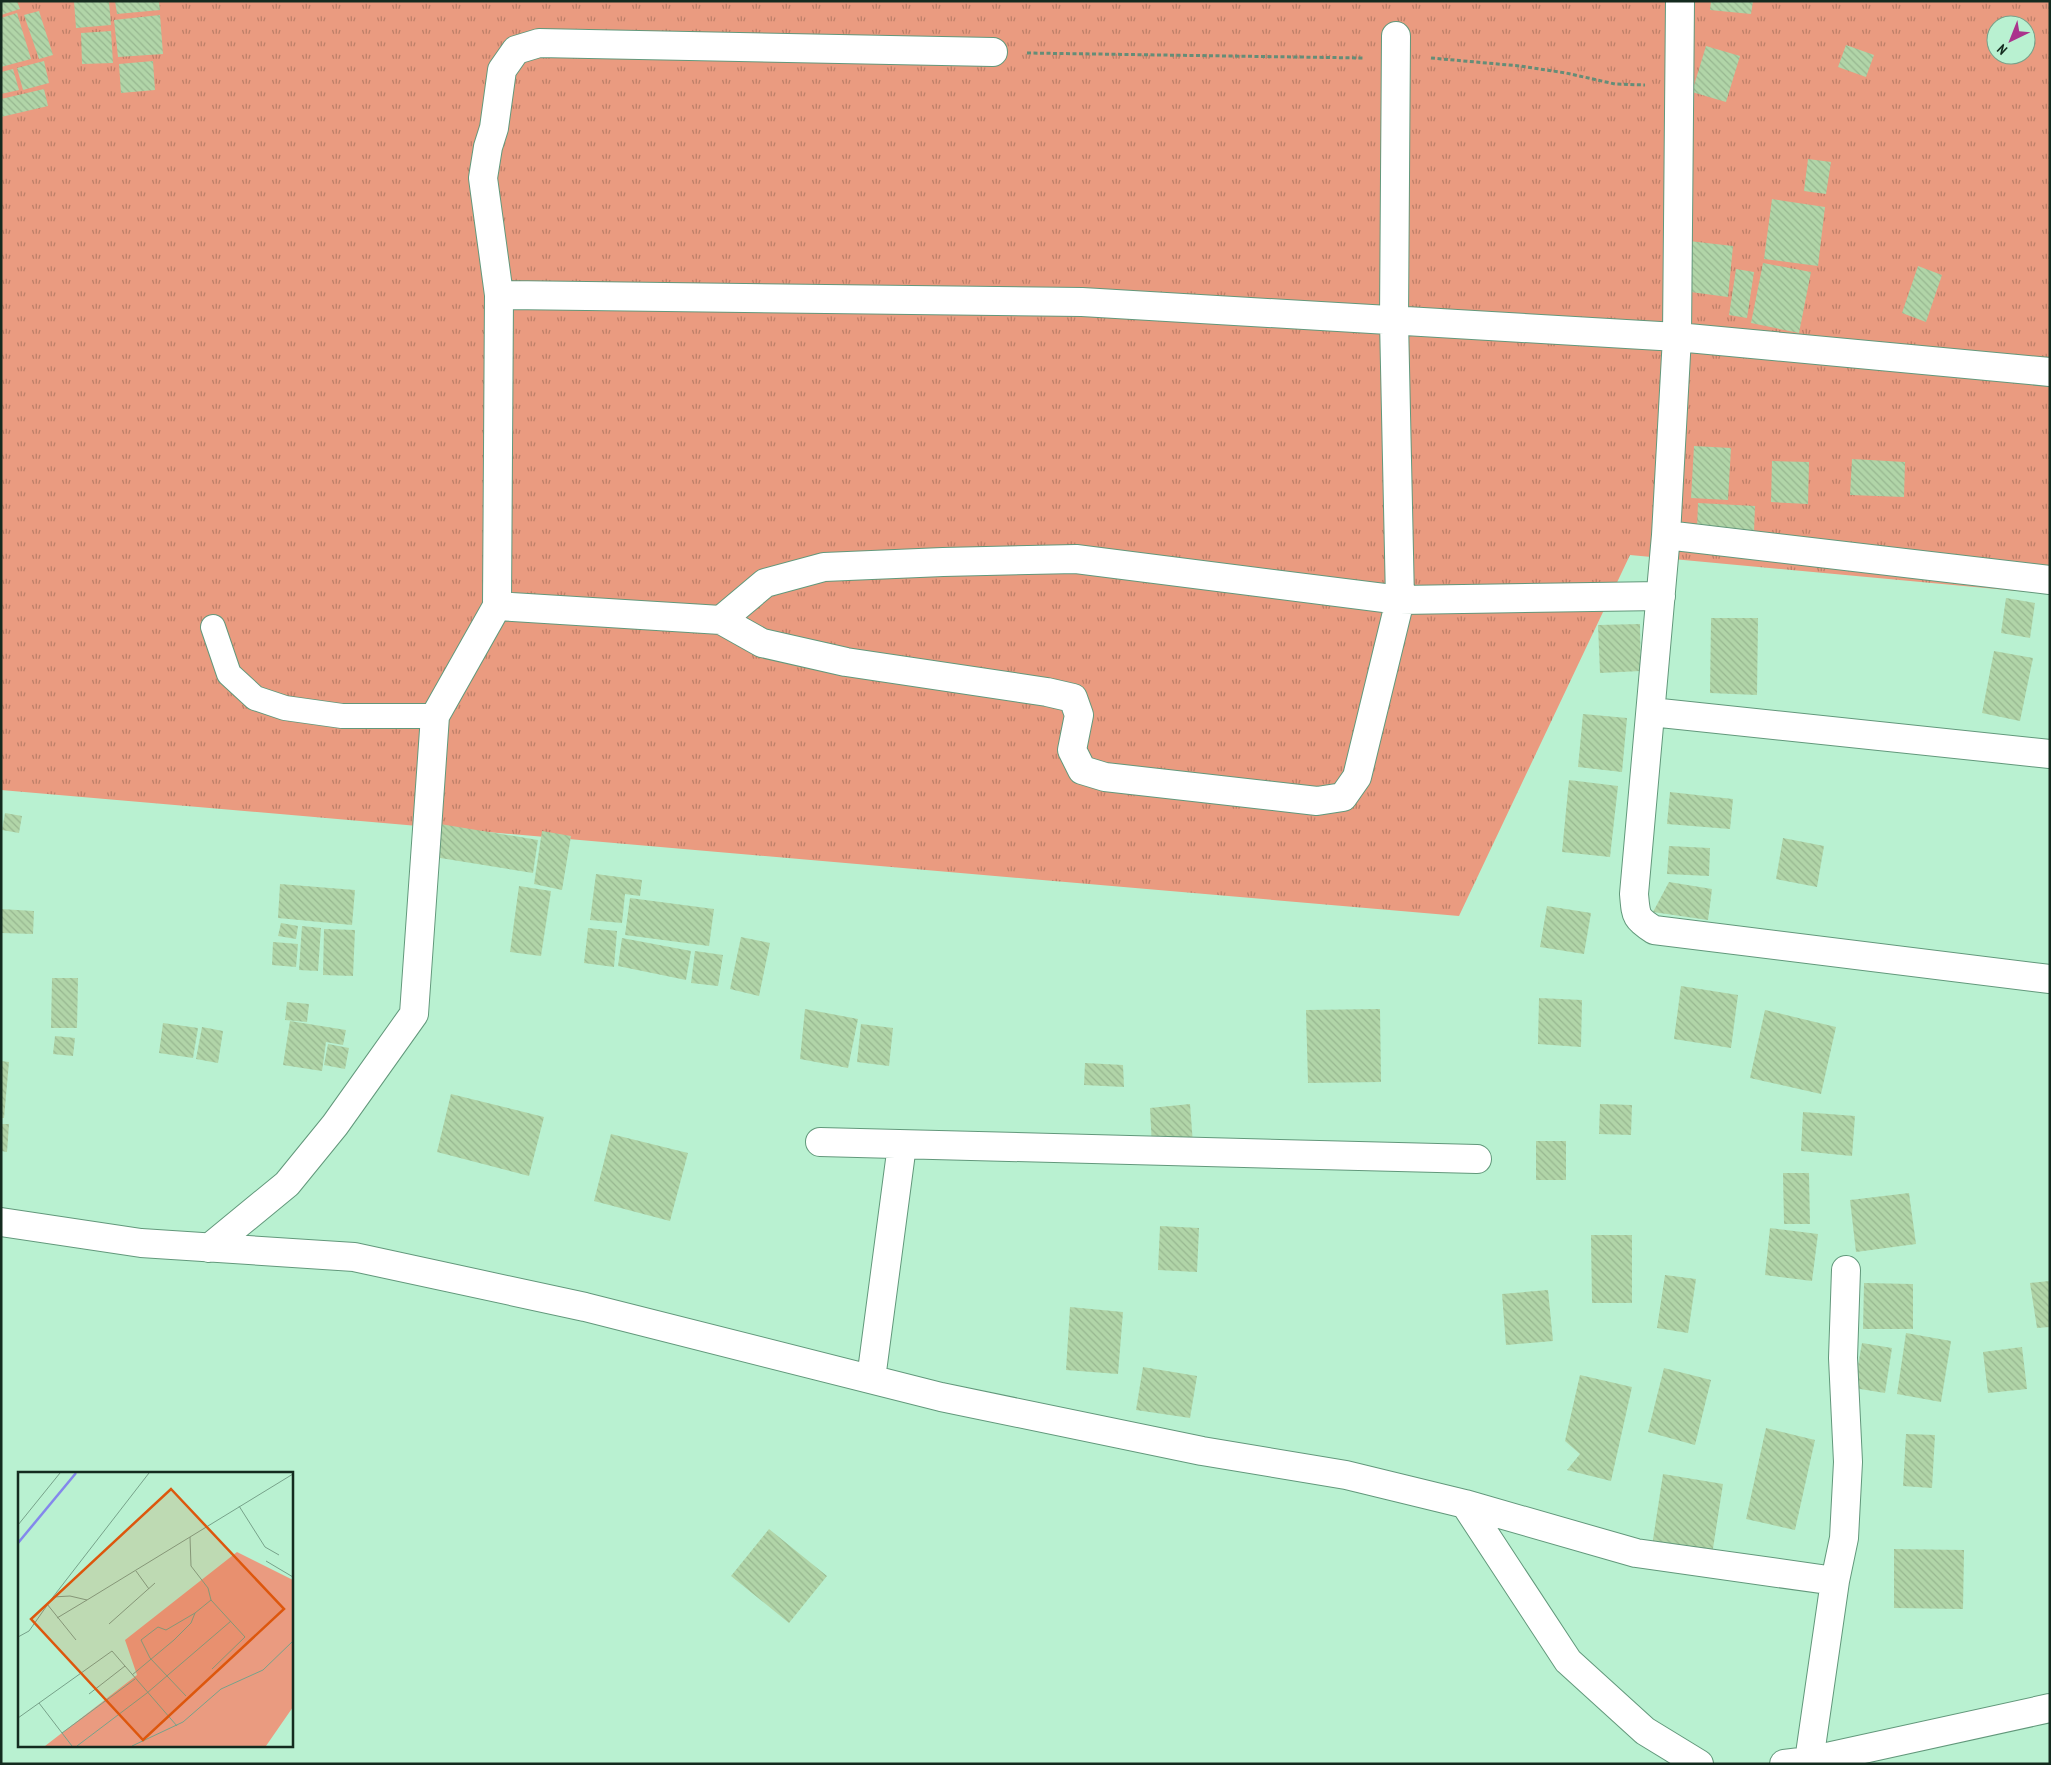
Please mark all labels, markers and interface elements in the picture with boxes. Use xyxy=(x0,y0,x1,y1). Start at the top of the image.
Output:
north arrow xyxy=(1986,15,2036,65)
text: N xyxy=(1993,40,2011,59)
inset map xyxy=(18,1472,292,1748)

